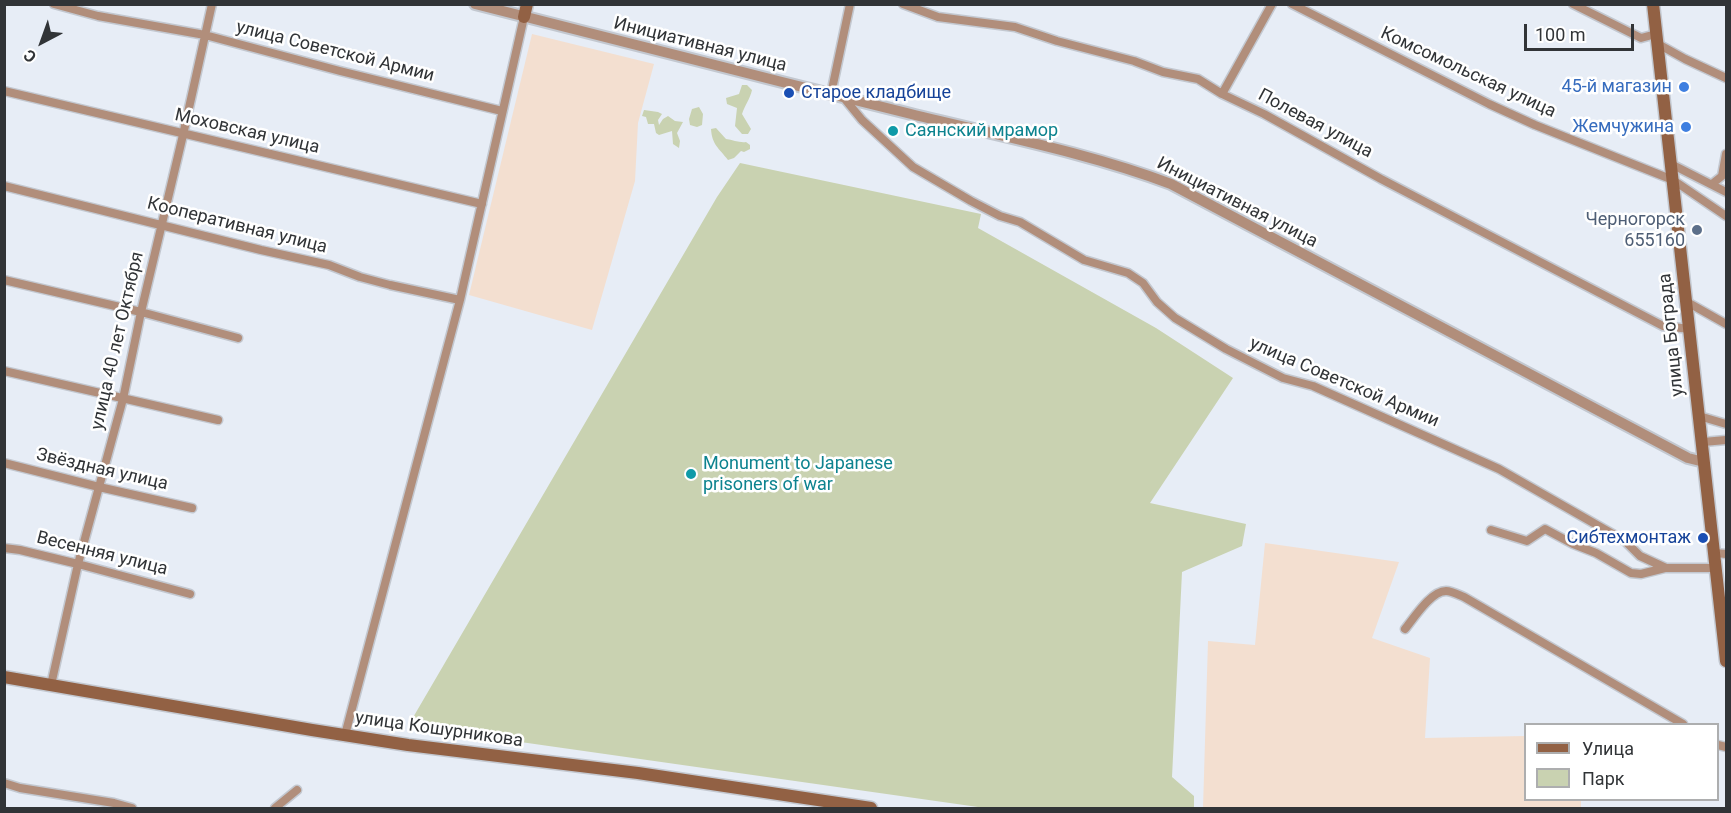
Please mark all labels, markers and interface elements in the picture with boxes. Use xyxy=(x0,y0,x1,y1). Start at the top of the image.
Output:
north arrow xyxy=(12,12,72,72)
scale bar xyxy=(1527,12,1636,50)
street label: Инициативная улица xyxy=(611,13,789,77)
street label: улица Советской Армии xyxy=(234,17,436,87)
street label: Комсомольская улица xyxy=(1377,23,1559,123)
text: 100 m xyxy=(1535,24,1586,45)
text: С xyxy=(20,45,40,67)
place label: 45-й магазин xyxy=(1562,76,1672,98)
marker: 45-й магазин xyxy=(1677,80,1691,94)
place label: Старое кладбище xyxy=(801,82,951,104)
street label: Полевая улица xyxy=(1254,85,1376,163)
marker: Старое кладбище xyxy=(782,86,796,100)
street label: Моховская улица xyxy=(173,105,321,159)
place label: Жемчужина xyxy=(1572,116,1674,138)
place label: Саянский мрамор xyxy=(905,120,1058,142)
marker: Жемчужина xyxy=(1679,120,1693,134)
marker: Саянский мрамор xyxy=(886,124,900,138)
street label: Инициативная улица xyxy=(1153,153,1321,253)
street label: Кооперативная улица xyxy=(145,193,329,259)
place label: Черногорск 655160 xyxy=(1585,209,1685,252)
marker: Черногорск 655160 xyxy=(1690,223,1704,237)
street label: улица 40 лет Октября xyxy=(87,250,149,432)
street label: улица Бограда xyxy=(1655,272,1689,398)
street label: улица Советской Армии xyxy=(1246,333,1442,433)
street label: Звёздная улица xyxy=(34,444,170,496)
place label: Monument to Japanese prisoners of war xyxy=(703,453,893,496)
marker: Monument to Japanese prisoners of war xyxy=(684,467,698,481)
street label: Весенняя улица xyxy=(34,527,170,581)
place label: Сибтехмонтаж xyxy=(1567,527,1691,549)
marker: Сибтехмонтаж xyxy=(1696,531,1710,545)
street label: улица Кошурникова xyxy=(354,708,524,752)
legend xyxy=(1524,723,1719,801)
text: Улица xyxy=(1582,738,1634,759)
text: Парк xyxy=(1582,768,1624,789)

